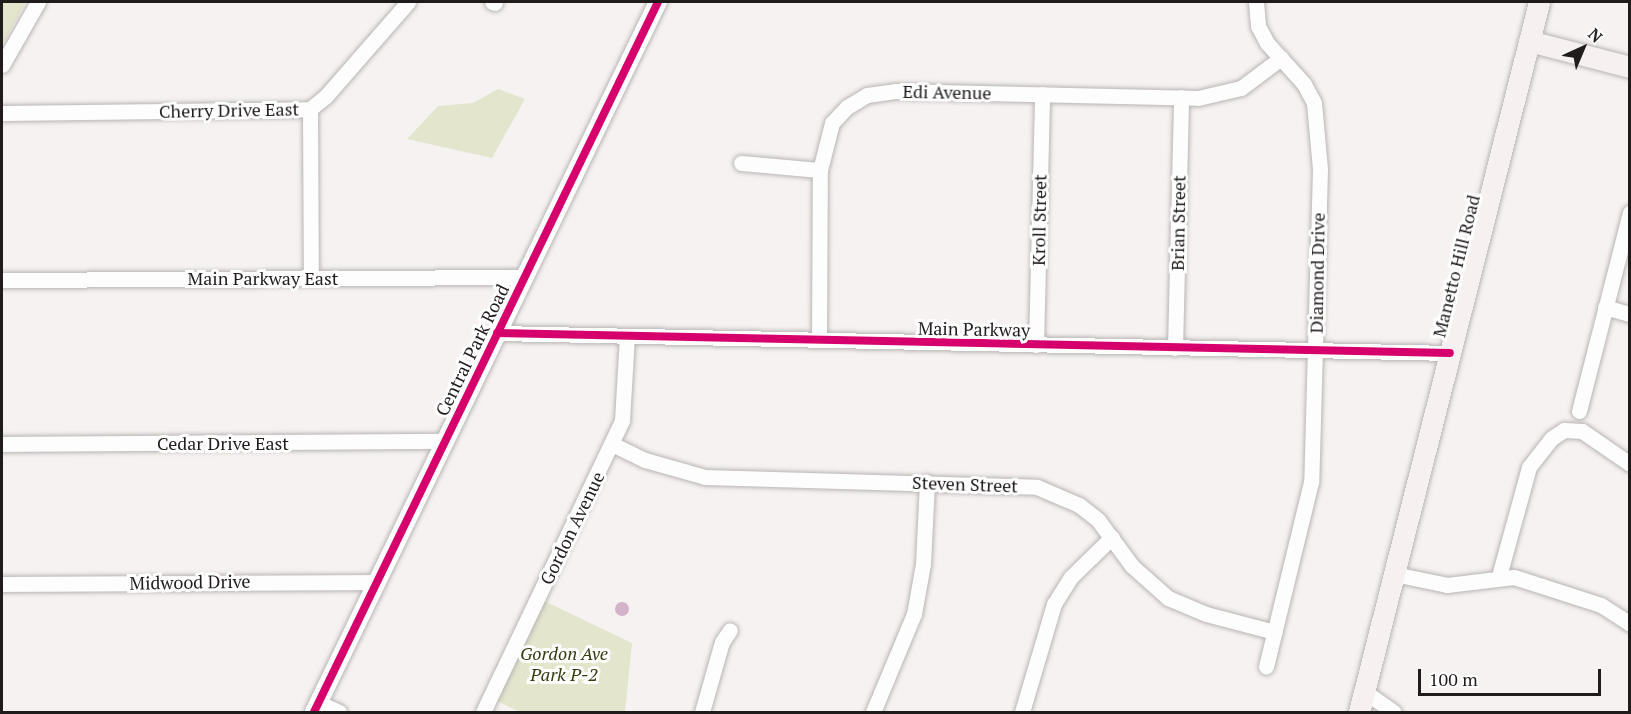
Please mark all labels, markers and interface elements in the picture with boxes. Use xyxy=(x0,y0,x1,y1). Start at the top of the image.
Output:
north arrow xyxy=(1553,18,1613,78)
text: N xyxy=(1583,23,1608,47)
street label: Edi Avenue xyxy=(902,80,992,104)
street label: Cherry Drive East xyxy=(159,98,299,122)
street label: Kroll Street xyxy=(1027,174,1051,266)
street label: Brian Street xyxy=(1166,175,1190,271)
street label: Manetto Hill Road xyxy=(1428,193,1484,339)
street label: Diamond Drive xyxy=(1305,212,1329,334)
street label: Main Parkway East xyxy=(188,267,338,289)
street label: Central Park Road xyxy=(431,281,513,419)
street label: Main Parkway xyxy=(918,317,1030,341)
street label: Cedar Drive East xyxy=(157,432,289,454)
street label: Gordon Avenue xyxy=(535,468,609,588)
street label: Steven Street xyxy=(912,471,1018,497)
street label: Midwood Drive xyxy=(129,570,251,594)
park label: Gordon Ave Park P-2 xyxy=(520,643,608,686)
scale bar xyxy=(1421,657,1604,695)
text: 100 m xyxy=(1429,667,1478,691)

